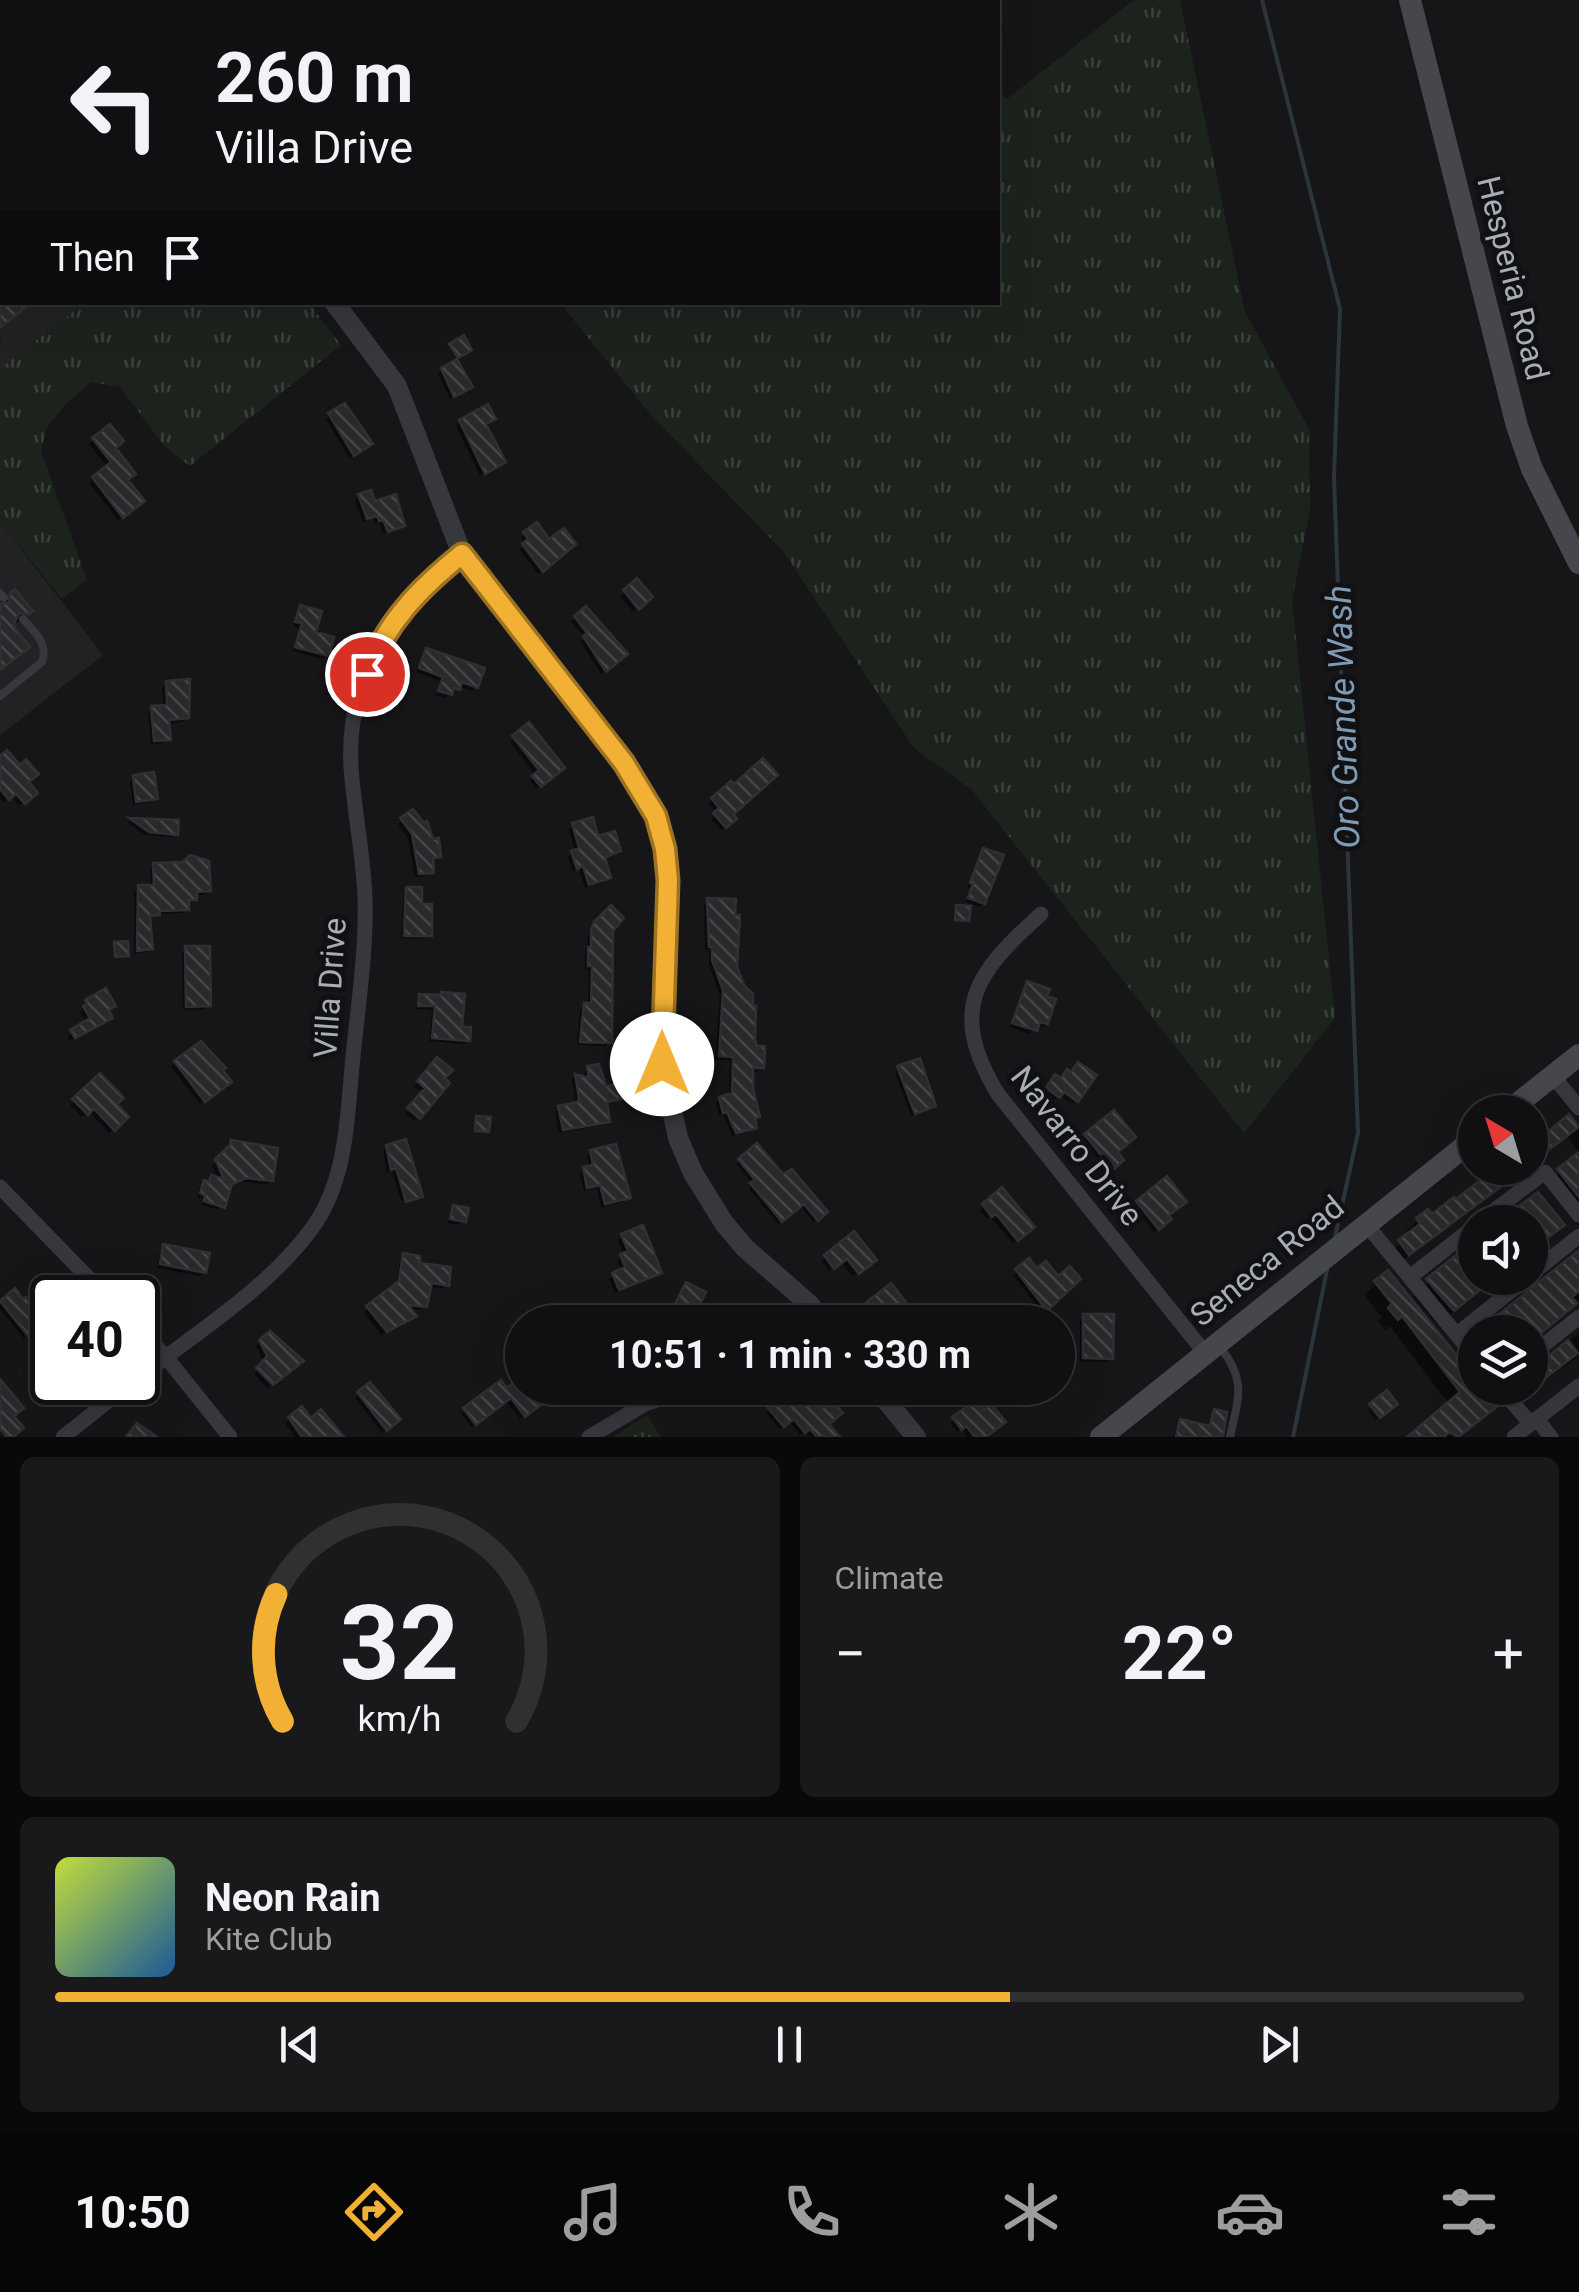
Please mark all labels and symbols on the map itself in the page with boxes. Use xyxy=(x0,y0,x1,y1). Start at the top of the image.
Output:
street label: Hesperia Road xyxy=(1469,172,1557,384)
water label: Oro Grande Wash xyxy=(1318,585,1369,849)
pin xyxy=(325,632,410,717)
street label: Villa Drive xyxy=(306,916,354,1060)
position arrow xyxy=(610,1012,714,1116)
street label: Navarro Drive xyxy=(1003,1059,1151,1233)
north arrow xyxy=(1458,1095,1548,1185)
street label: Seneca Road xyxy=(1183,1188,1351,1334)
speed limit sign: 40 xyxy=(30,1275,160,1405)

